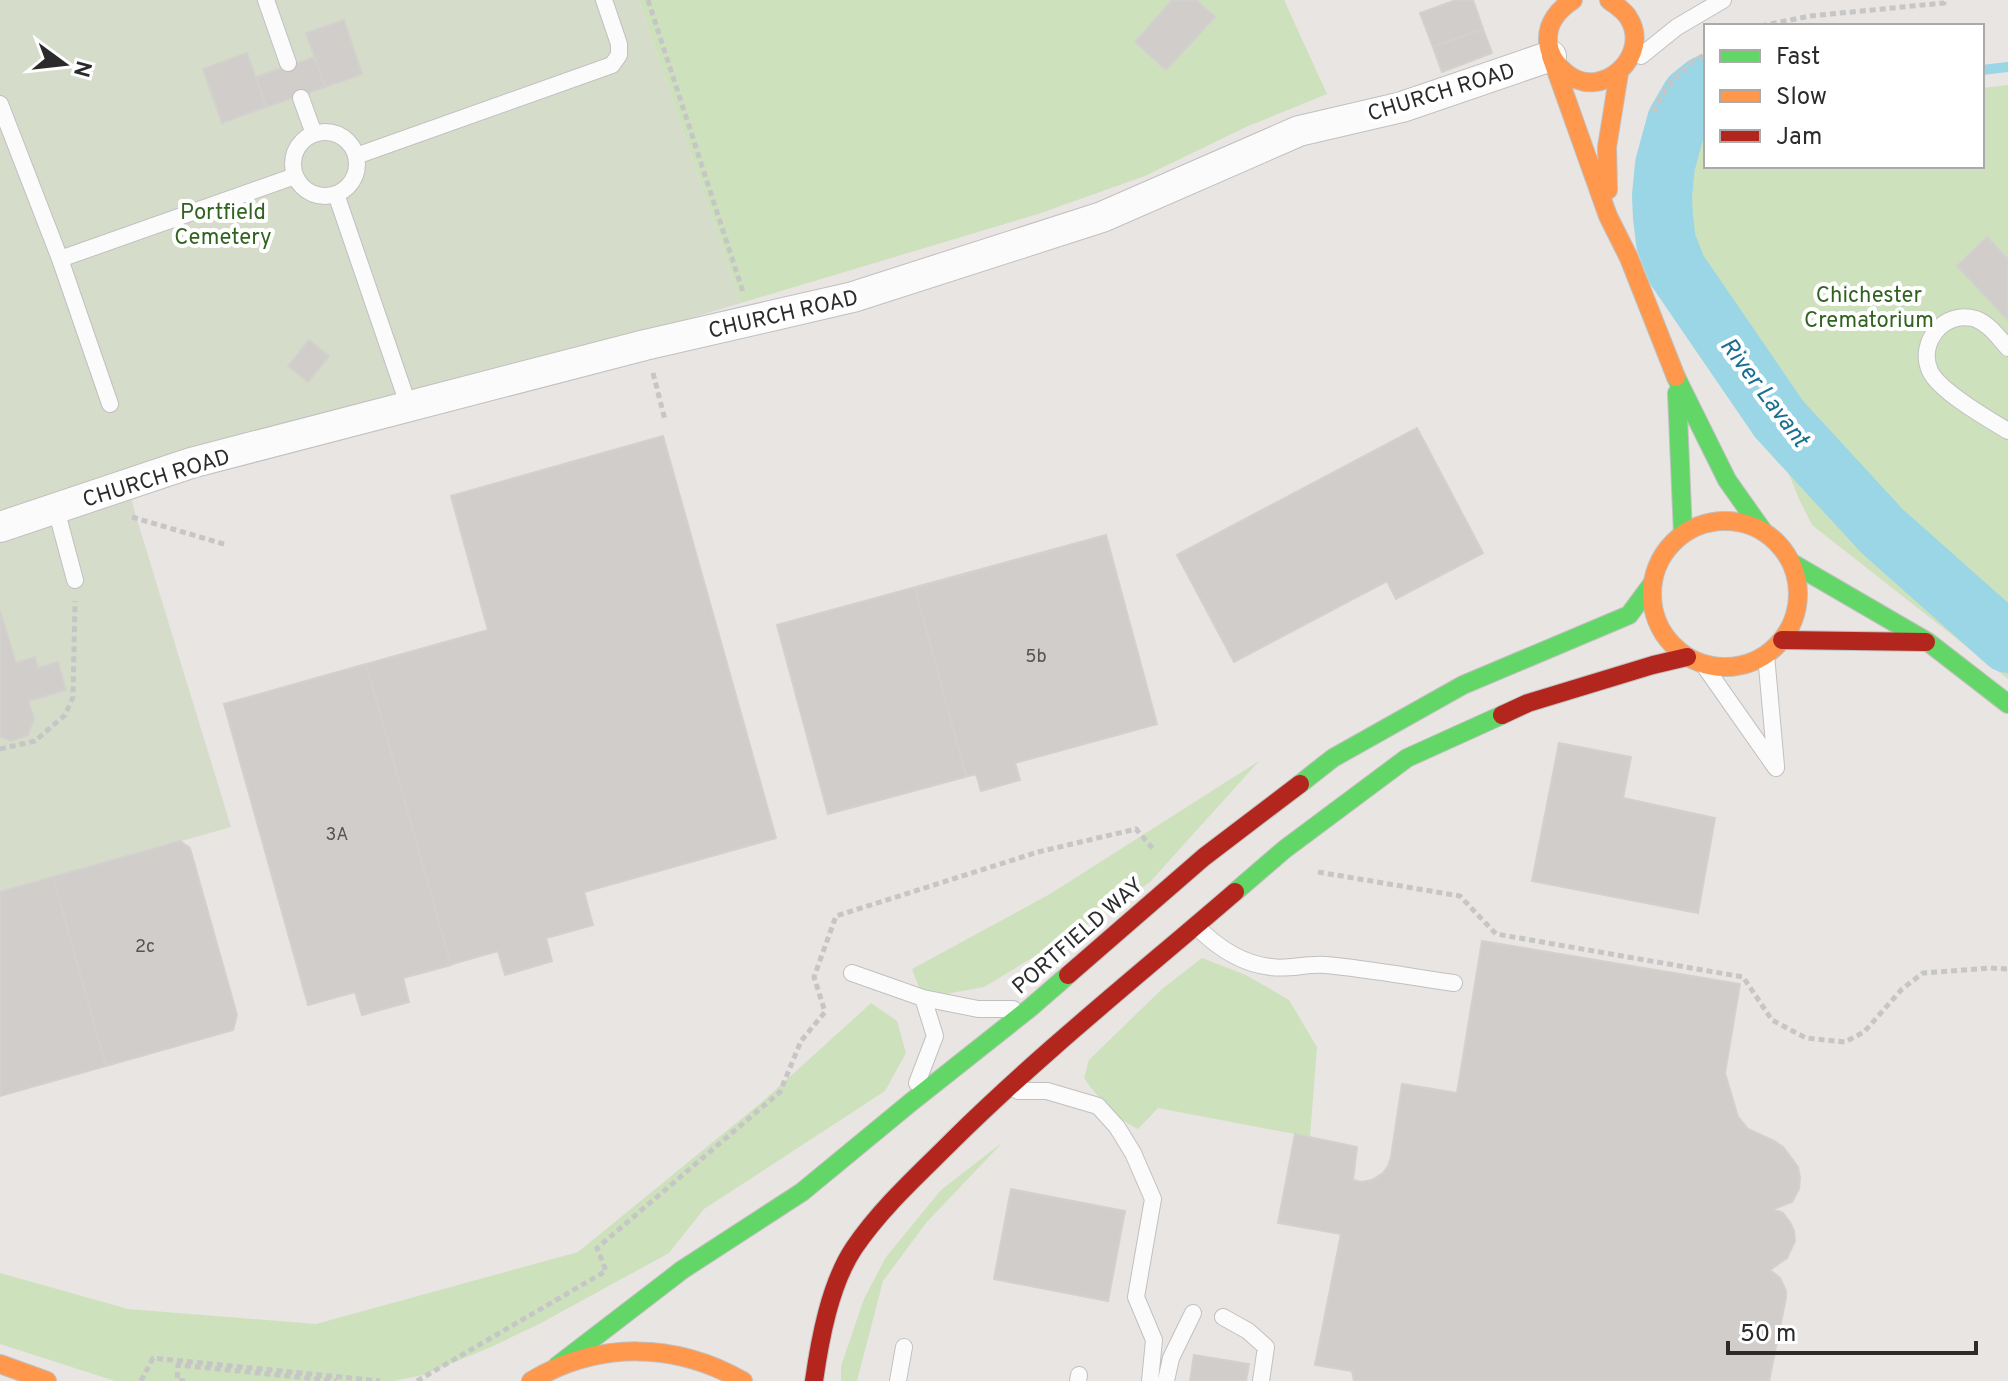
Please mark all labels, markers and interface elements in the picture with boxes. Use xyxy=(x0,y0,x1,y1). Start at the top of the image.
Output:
north arrow xyxy=(24,24,104,104)
legend xyxy=(1704,24,1984,168)
text: Fast xyxy=(1776,43,1820,73)
text: N xyxy=(66,57,96,80)
street label: CHURCH ROAD xyxy=(1365,58,1519,129)
text: Slow xyxy=(1776,83,1827,113)
text: Jam xyxy=(1776,123,1822,153)
park label: Portfield Cemetery xyxy=(174,200,272,252)
park label: Chichester Crematorium xyxy=(1804,283,1934,335)
street label: CHURCH ROAD xyxy=(706,285,861,346)
water label: River Lavant xyxy=(1712,332,1815,455)
street label: CHURCH ROAD xyxy=(80,444,234,515)
house number: 5b xyxy=(1025,646,1047,669)
house number: 3A xyxy=(326,824,348,847)
street label: PORTFIELD WAY xyxy=(1008,873,1150,1001)
house number: 2c xyxy=(135,936,155,959)
scale bar xyxy=(1728,1305,1976,1355)
text: 50 m xyxy=(1740,1320,1796,1350)

